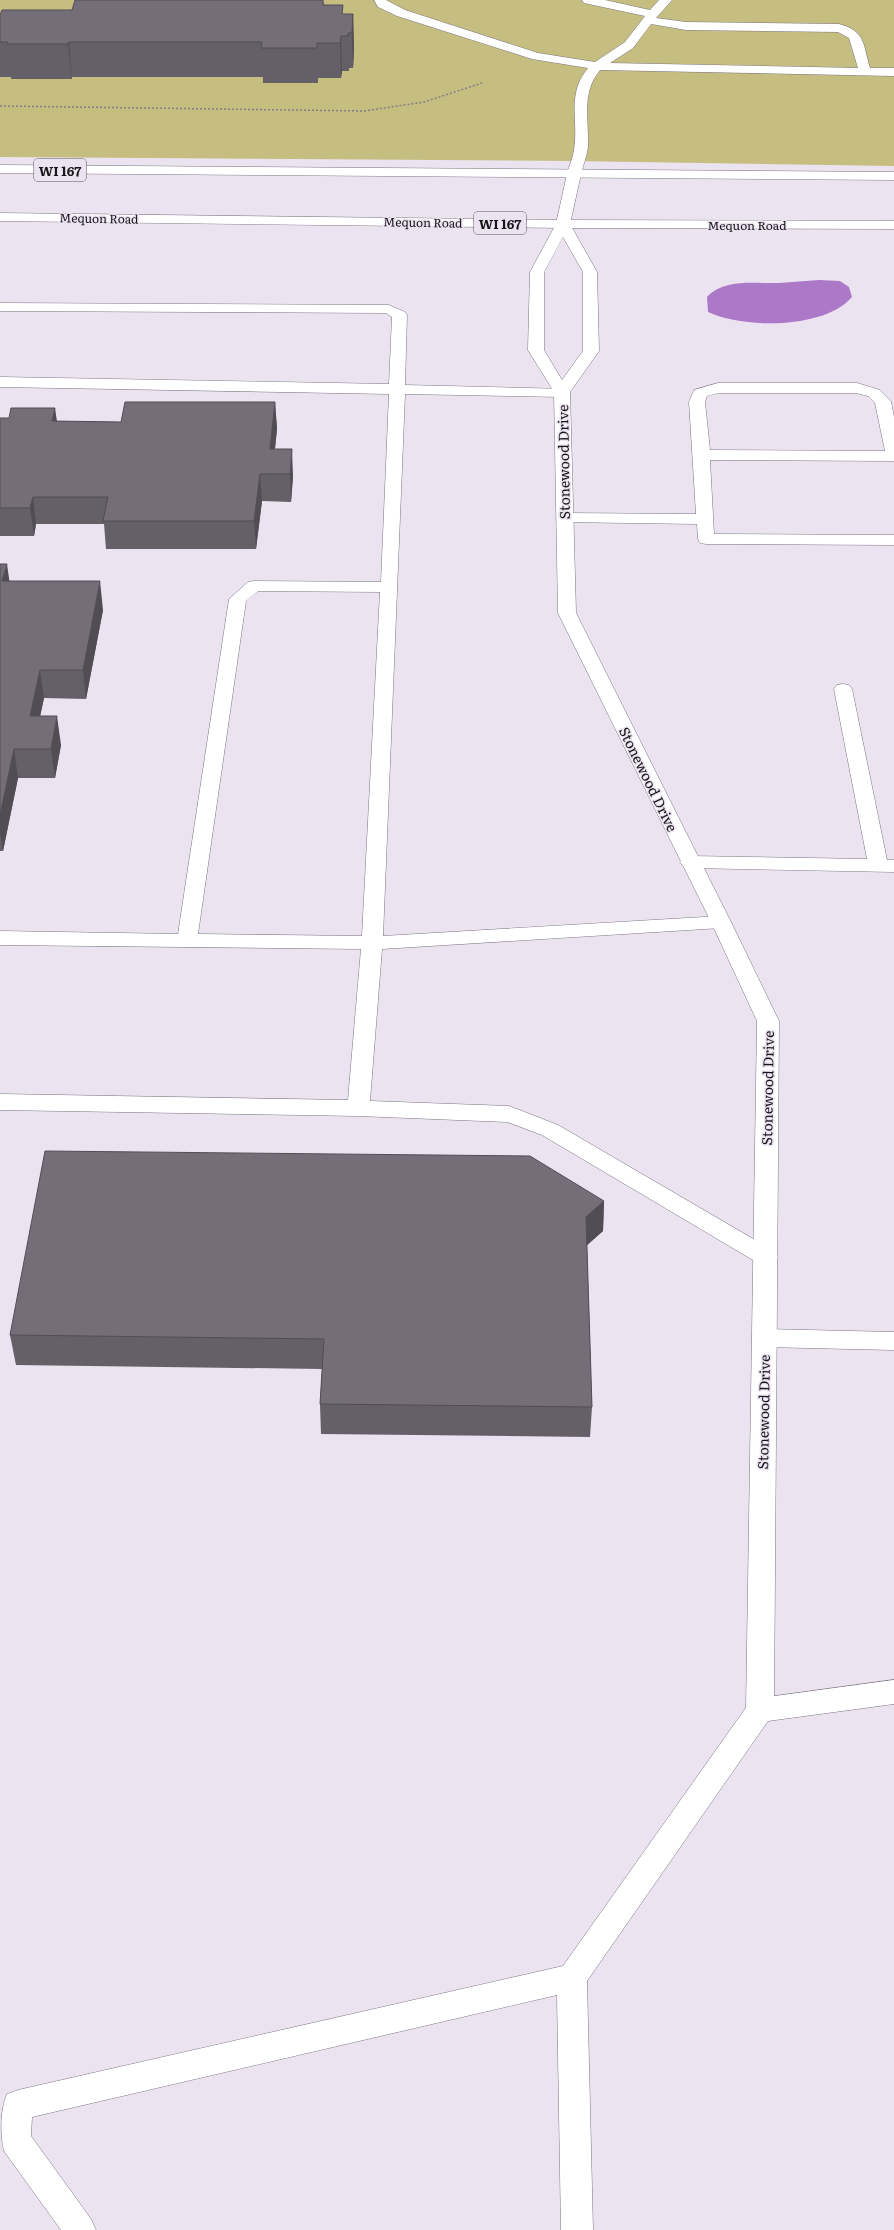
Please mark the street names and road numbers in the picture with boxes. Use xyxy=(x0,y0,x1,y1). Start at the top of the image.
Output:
road number: WI 167 xyxy=(34,159,86,181)
street label: Mequon Road xyxy=(59,208,139,228)
street label: Mequon Road xyxy=(383,212,463,232)
road number: WI 167 xyxy=(474,212,526,234)
street label: Mequon Road xyxy=(707,216,787,234)
street label: Stonewood Drive xyxy=(552,405,574,519)
street label: Stonewood Drive xyxy=(615,723,683,835)
street label: Stonewood Drive xyxy=(756,1031,778,1145)
street label: Stonewood Drive xyxy=(752,1355,774,1469)

